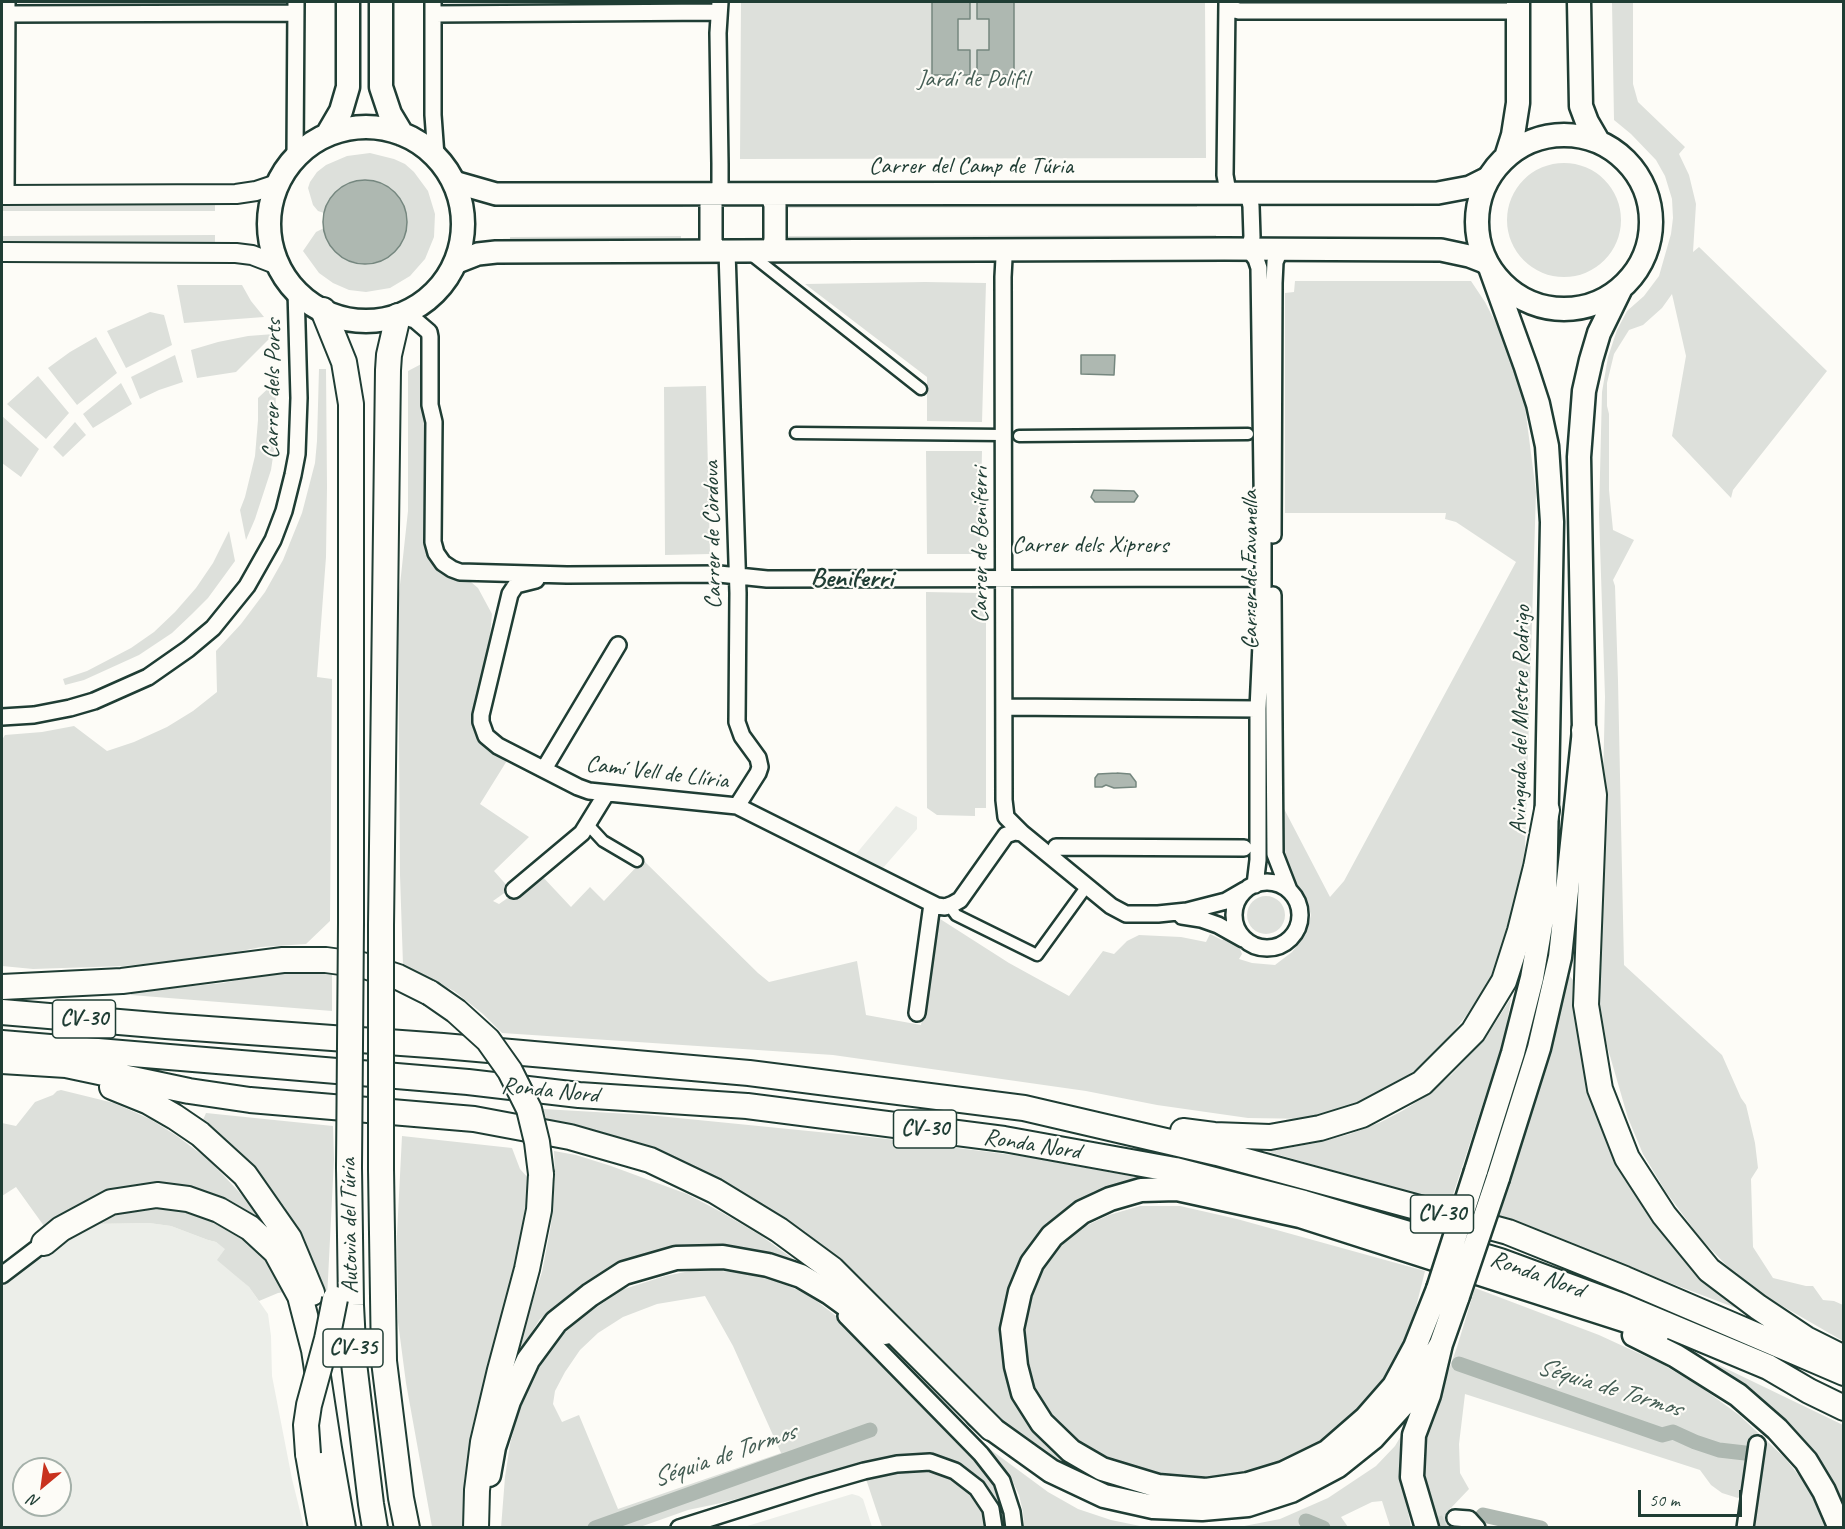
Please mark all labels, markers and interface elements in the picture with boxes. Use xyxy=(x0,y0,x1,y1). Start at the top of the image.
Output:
park label: Jardí de Polifil xyxy=(917,66,1029,94)
street label: Carrer del Camp de Túria xyxy=(869,153,1073,181)
street label: Carrer dels Ports xyxy=(257,319,289,459)
street label: Carrer de Còrdova xyxy=(697,461,729,609)
street label: Carrer de Beniferri xyxy=(967,467,995,623)
street label: Carrer de Favanella xyxy=(1237,490,1265,650)
street label: Carrer dels Xiprers xyxy=(1012,532,1168,560)
district label: Beniferri xyxy=(811,563,893,595)
street label: Avinguda del Mestre Rodrigo xyxy=(1505,605,1537,835)
street label: Camí Vell de Llíria xyxy=(584,750,730,796)
road number: CV-30 xyxy=(52,1000,116,1038)
street label: Ronda Nord xyxy=(500,1072,600,1110)
road number: CV-30 xyxy=(894,1110,956,1148)
street label: Ronda Nord xyxy=(981,1123,1083,1167)
street label: Autovia del Túria xyxy=(334,1158,366,1294)
road number: CV-30 xyxy=(1410,1195,1474,1233)
street label: Ronda Nord xyxy=(1486,1245,1588,1305)
road number: CV-35 xyxy=(323,1329,383,1367)
water label: Séquia de Tormos xyxy=(1533,1351,1685,1425)
water label: Séquia de Tormos xyxy=(648,1417,800,1495)
north arrow xyxy=(12,1457,72,1517)
scale bar xyxy=(1641,1478,1744,1516)
text: 50 m xyxy=(1649,1489,1680,1511)
text: N xyxy=(25,1490,43,1512)

